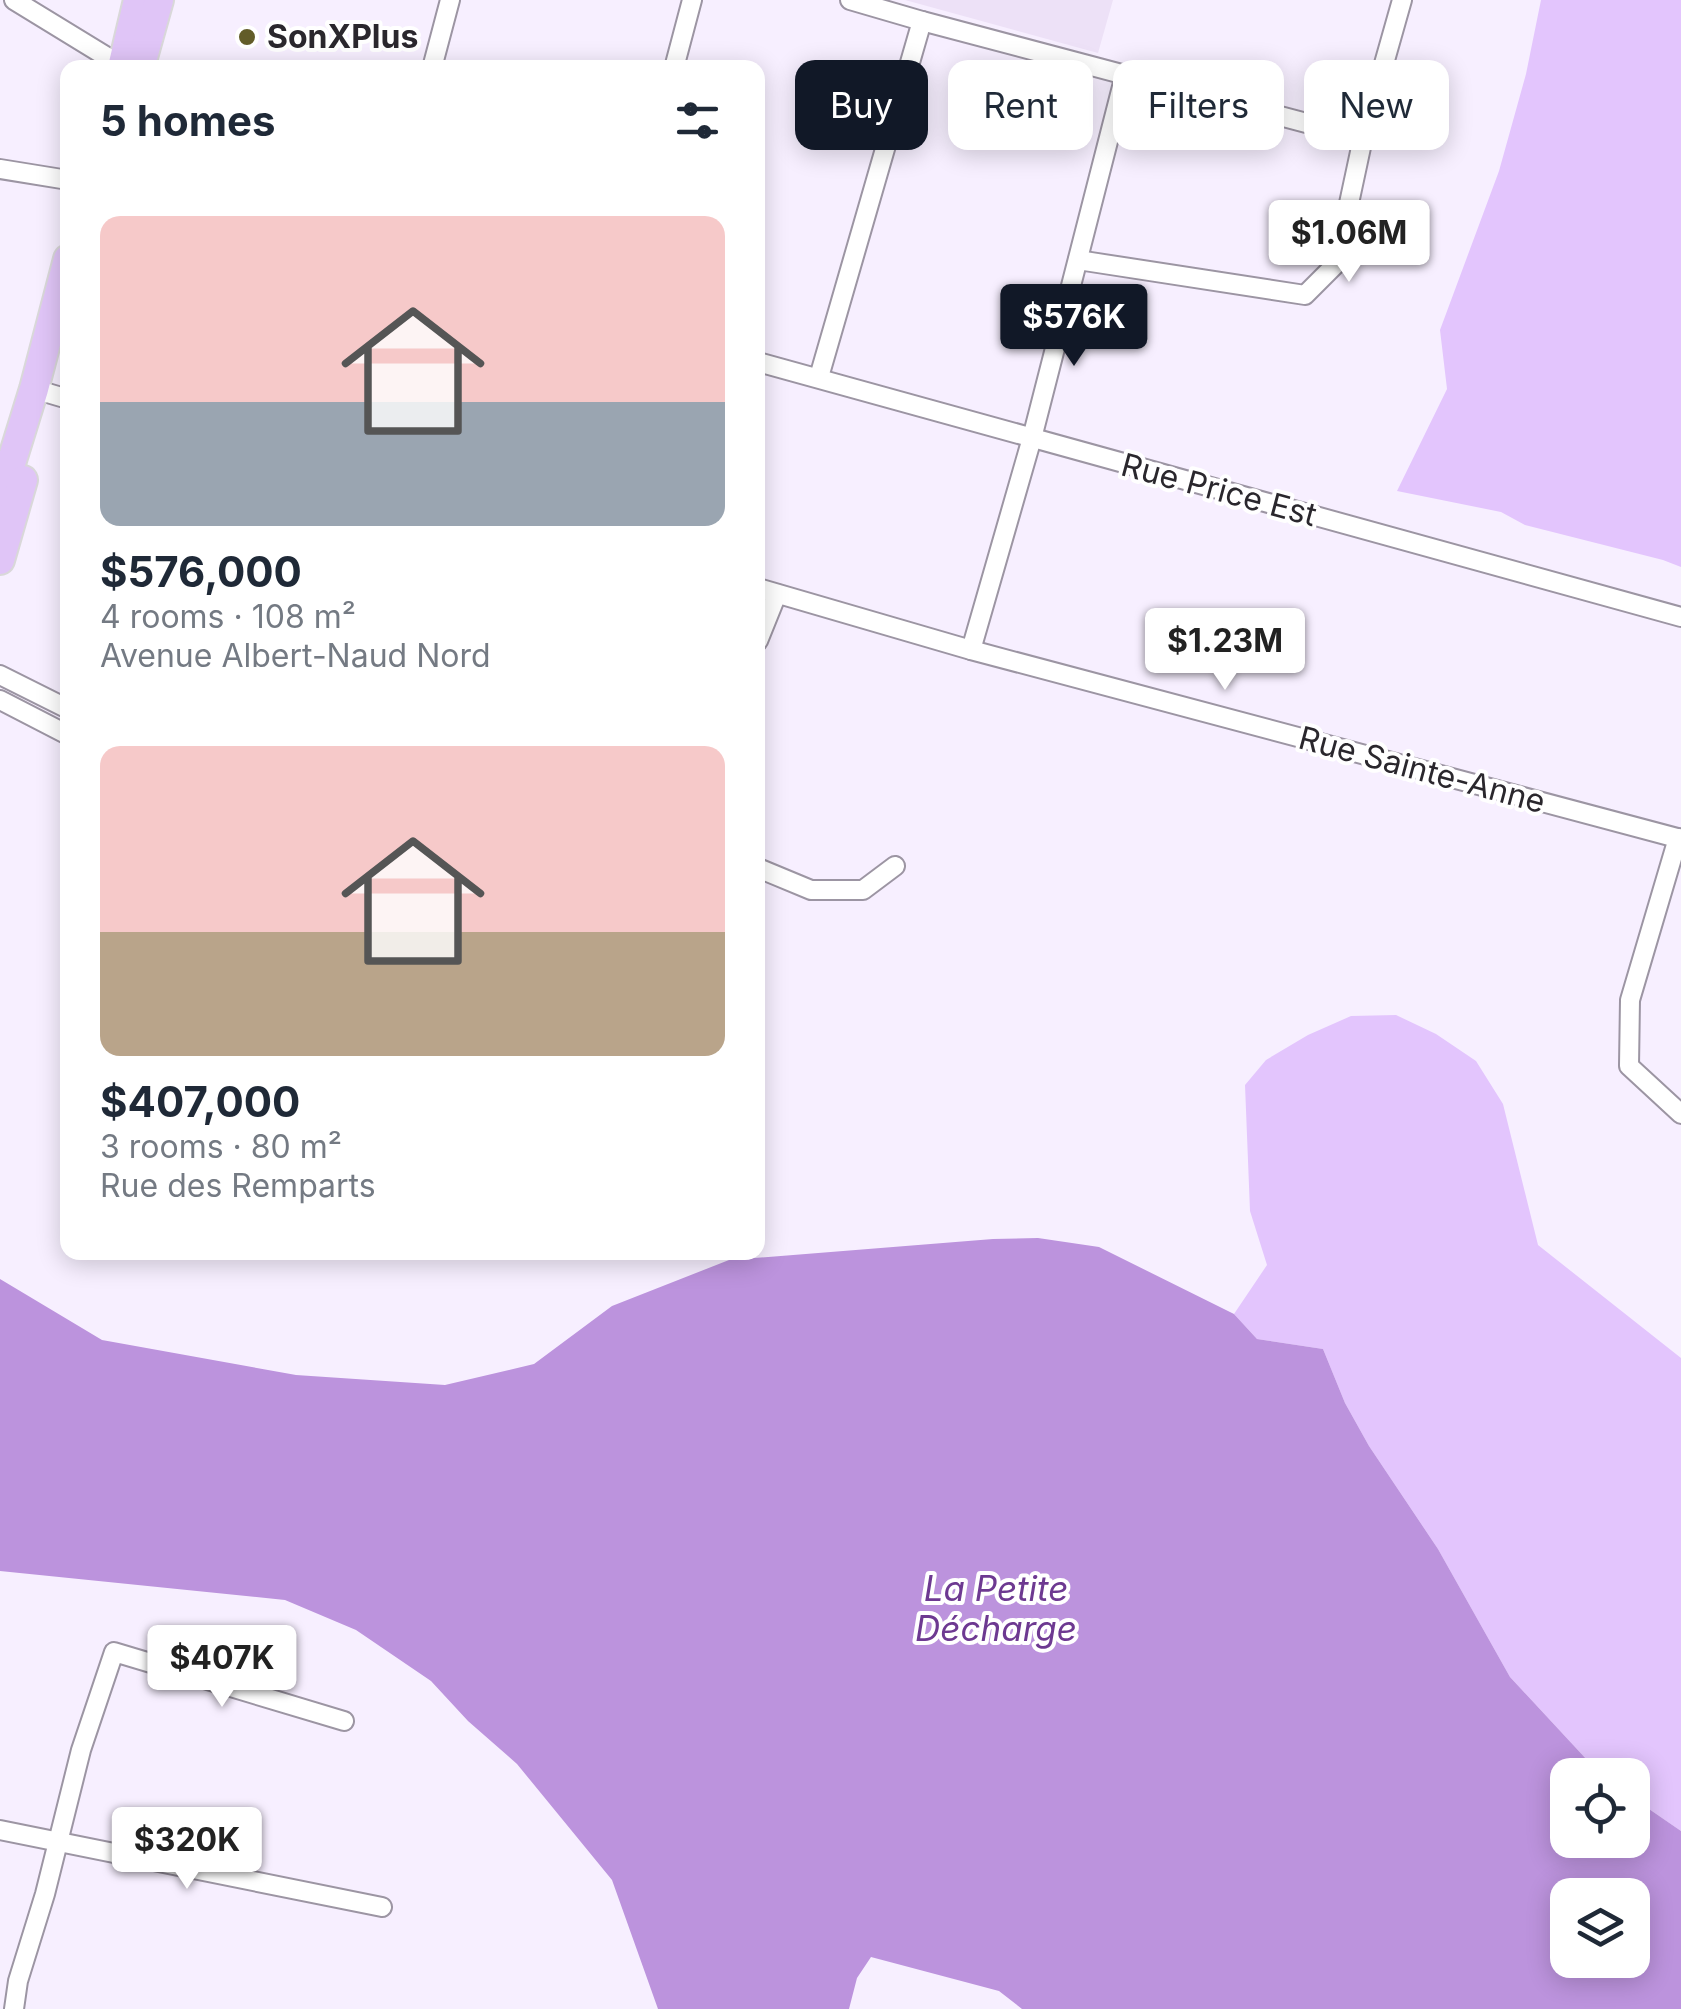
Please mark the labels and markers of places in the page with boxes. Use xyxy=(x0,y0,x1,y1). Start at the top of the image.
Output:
place label: SonXPlus xyxy=(267,17,418,56)
marker: SonXPlus xyxy=(236,26,258,48)
pin: $1.06M xyxy=(1268,200,1430,285)
pin: $576K xyxy=(1004,284,1144,369)
pin: $1.23M xyxy=(1144,608,1306,693)
pin: $407K xyxy=(152,1625,292,1710)
pin: $320K xyxy=(117,1807,257,1892)

